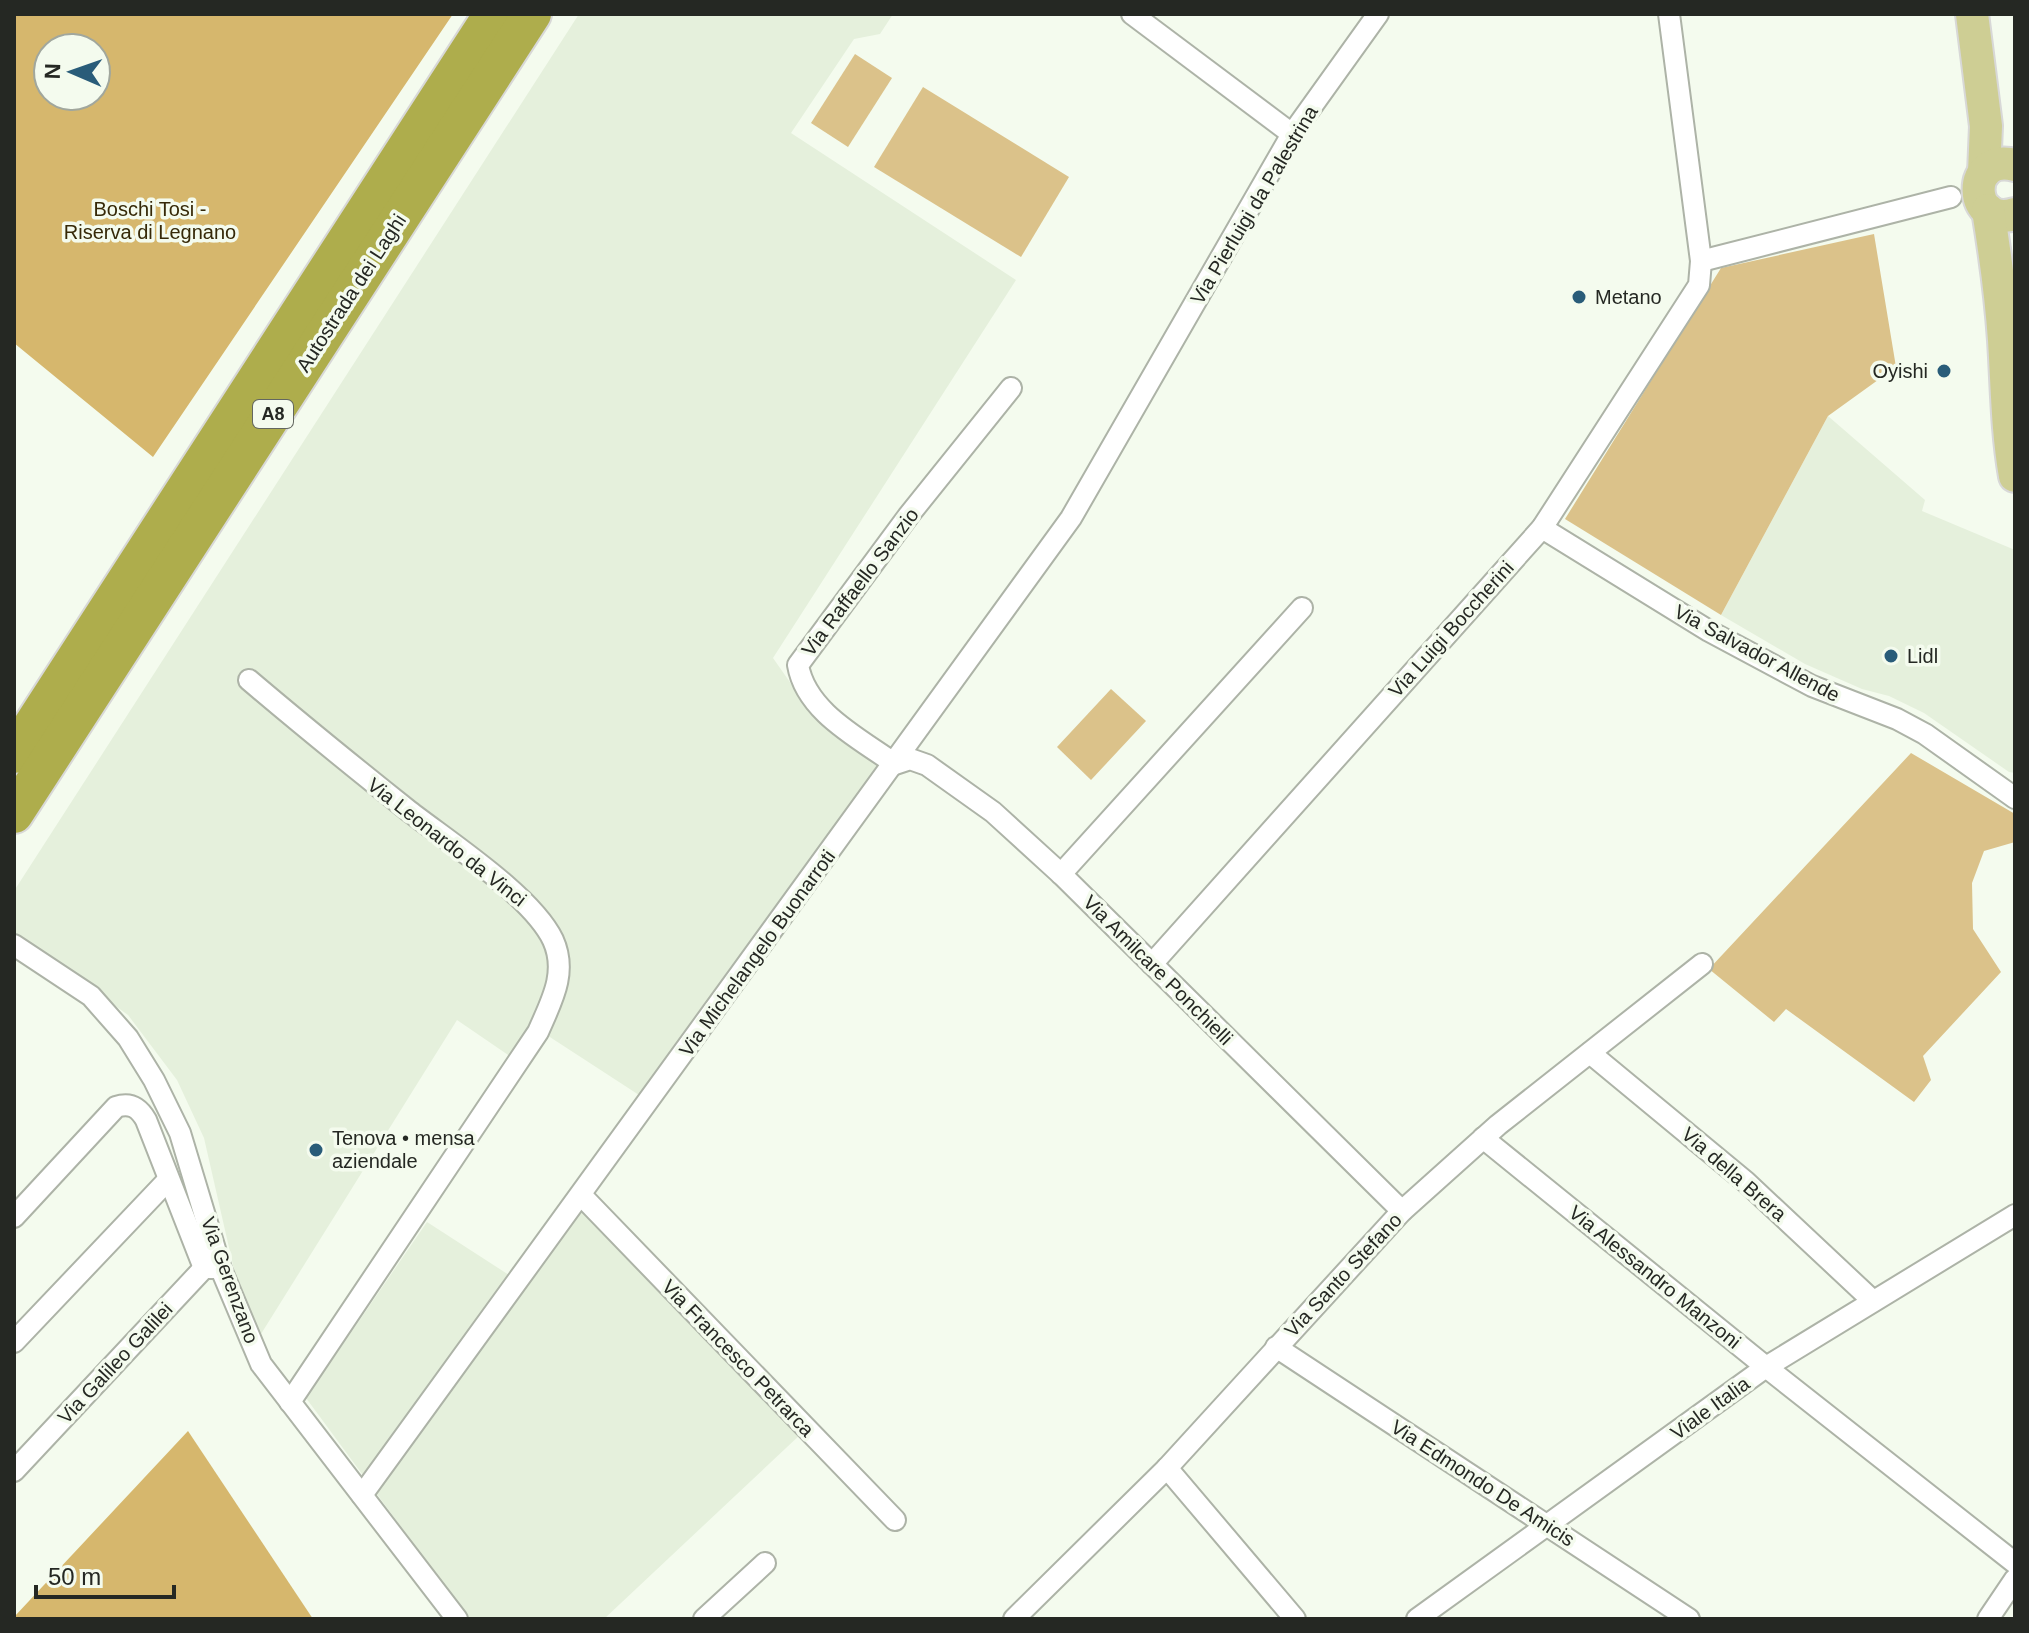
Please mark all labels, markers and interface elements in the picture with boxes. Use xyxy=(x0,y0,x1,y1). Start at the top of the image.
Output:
north arrow xyxy=(32,32,112,112)
text: N xyxy=(40,63,65,80)
street label: Via Pierluigi da Palestrina xyxy=(1186,101,1322,308)
park label: Boschi Tosi - Riserva di Legnano xyxy=(64,198,236,243)
street label: Autostrada dei Laghi xyxy=(292,210,410,376)
place label: Metano xyxy=(1595,286,1662,308)
marker: Metano xyxy=(1570,288,1588,306)
place label: Oyishi xyxy=(1872,360,1928,382)
marker: Oyishi xyxy=(1935,362,1953,380)
road number: A8 xyxy=(253,400,293,428)
street label: Via Raffaello Sanzio xyxy=(797,504,923,660)
street label: Via Luigi Boccherini xyxy=(1384,557,1518,701)
street label: Via Salvador Allende xyxy=(1671,600,1843,706)
place label: Lidl xyxy=(1907,645,1938,667)
marker: Lidl xyxy=(1882,647,1900,665)
street label: Via Leonardo da Vinci xyxy=(363,773,531,911)
street label: Via Michelangelo Buonarroti xyxy=(675,845,839,1061)
street label: Via Amilcare Ponchielli xyxy=(1079,891,1237,1049)
street label: Via della Brera xyxy=(1677,1123,1791,1226)
place label: Tenova • mensa aziendale xyxy=(332,1127,476,1172)
marker: Tenova • mensa aziendale xyxy=(307,1141,325,1159)
street label: Via Alessandro Manzoni xyxy=(1565,1201,1745,1353)
street label: Via Santo Stefano xyxy=(1280,1209,1406,1341)
street label: Via Gerenzano xyxy=(197,1214,263,1346)
street label: Via Francesco Petrarca xyxy=(658,1275,819,1441)
street label: Via Galileo Galilei xyxy=(53,1298,177,1428)
street label: Viale Italia xyxy=(1666,1372,1754,1444)
street label: Via Edmondo De Amicis xyxy=(1387,1415,1579,1551)
scale bar xyxy=(36,1549,174,1599)
text: 50 m xyxy=(48,1563,101,1590)

